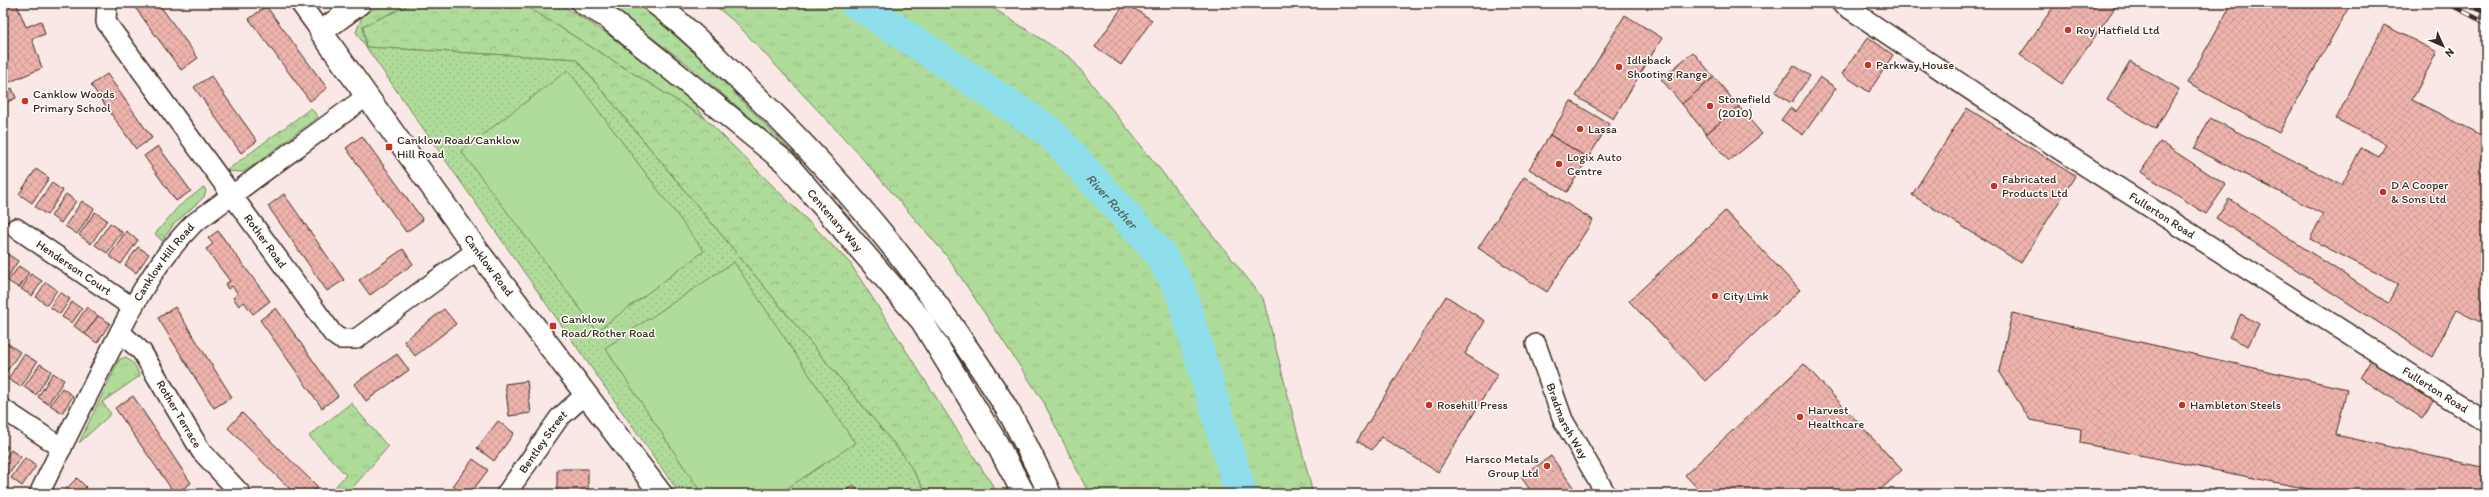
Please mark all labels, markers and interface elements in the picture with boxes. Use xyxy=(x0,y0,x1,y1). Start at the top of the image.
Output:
place label: Roy Hatfield Ltd xyxy=(2076,23,2160,37)
marker: Roy Hatfield Ltd xyxy=(2063,25,2073,35)
north arrow xyxy=(2423,26,2463,66)
text: N xyxy=(2442,45,2457,60)
place label: Idleback Shooting Range xyxy=(1627,53,1708,81)
place label: Parkway House xyxy=(1876,58,1954,72)
marker: Parkway House xyxy=(1863,60,1873,70)
marker: Idleback Shooting Range xyxy=(1614,62,1624,72)
place label: Canklow Woods Primary School xyxy=(33,87,115,115)
place label: Stonefield (2010) xyxy=(1718,92,1771,120)
marker: Canklow Woods Primary School xyxy=(20,96,30,106)
marker: Stonefield (2010) xyxy=(1705,101,1715,111)
place label: Lassa xyxy=(1588,122,1617,136)
marker: Lassa xyxy=(1575,124,1585,134)
place label: Canklow Road/Canklow Hill Road xyxy=(397,133,520,161)
marker: Canklow Road/Canklow Hill Road xyxy=(384,142,394,152)
place label: Logix Auto Centre xyxy=(1567,150,1622,178)
marker: Logix Auto Centre xyxy=(1554,159,1564,169)
water label: River Rother xyxy=(1083,171,1142,234)
place label: Fabricated Products Ltd xyxy=(2002,172,2068,200)
place label: D A Cooper & Sons Ltd xyxy=(2391,178,2449,206)
marker: Fabricated Products Ltd xyxy=(1989,181,1999,191)
street label: Centenary Way xyxy=(804,186,866,255)
marker: D A Cooper & Sons Ltd xyxy=(2378,187,2388,197)
street label: Fullerton Road xyxy=(2127,189,2198,242)
street label: Rother Road xyxy=(241,211,290,271)
street label: Canklow Hill Road xyxy=(131,220,198,304)
street label: Canklow Road xyxy=(461,232,517,299)
street label: Henderson Court xyxy=(34,237,115,298)
place label: City Link xyxy=(1723,289,1770,303)
marker: City Link xyxy=(1710,291,1720,301)
place label: Canklow Road/Rother Road xyxy=(561,312,656,340)
marker: Canklow Road/Rother Road xyxy=(548,321,558,331)
street label: Fullerton Road xyxy=(2400,363,2471,416)
street label: Rother Terrace xyxy=(153,378,205,451)
street label: Bradmarsh Way xyxy=(1543,381,1591,462)
place label: Rosehill Press xyxy=(1437,398,1508,412)
place label: Hambleton Steels xyxy=(2190,398,2281,412)
marker: Rosehill Press xyxy=(1424,400,1434,410)
marker: Hambleton Steels xyxy=(2177,400,2187,410)
place label: Harvest Healthcare xyxy=(1808,403,1865,431)
street label: Bentley Street xyxy=(516,407,570,476)
marker: Harvest Healthcare xyxy=(1795,412,1805,422)
place label: Harsco Metals Group Ltd xyxy=(1465,452,1539,480)
marker: Harsco Metals Group Ltd xyxy=(1542,461,1552,471)

